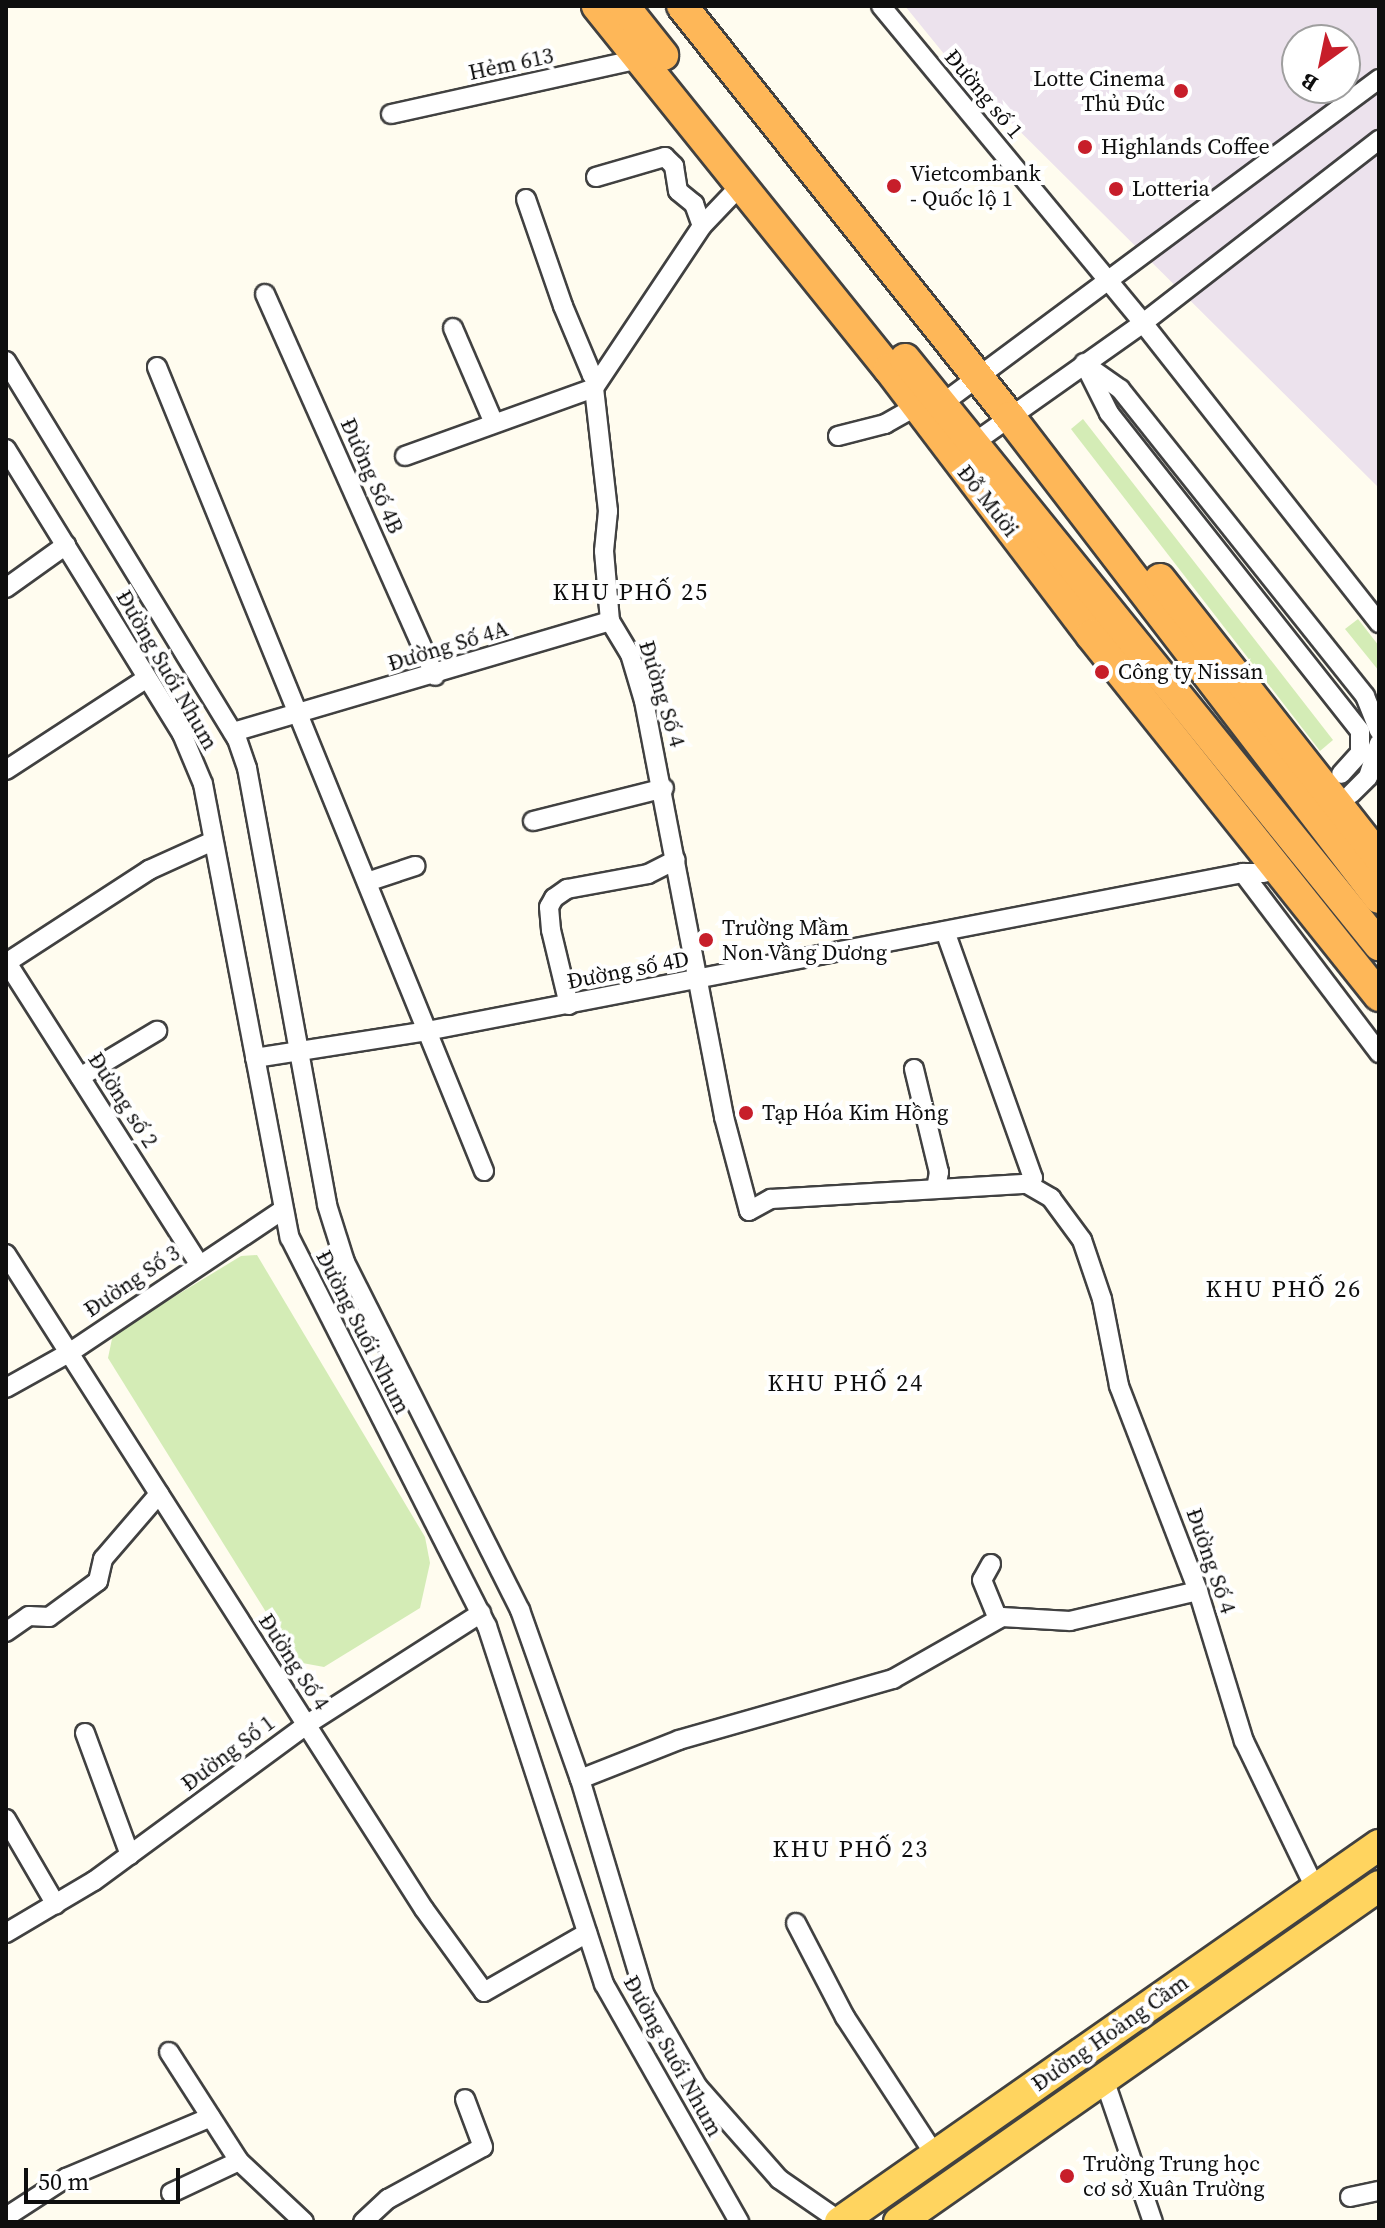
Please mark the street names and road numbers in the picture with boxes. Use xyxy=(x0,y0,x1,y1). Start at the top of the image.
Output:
street label: Hẻm 613 xyxy=(466,42,556,86)
street label: Đường số 1 xyxy=(939,44,1029,144)
street label: Đường Số 4B xyxy=(335,414,409,538)
street label: Đỗ Mười xyxy=(952,460,1024,542)
street label: Đường Suối Nhum xyxy=(111,586,223,754)
street label: Đường Số 4A xyxy=(385,615,511,677)
street label: Đường Số 4 xyxy=(633,638,691,750)
street label: Đường số 4D xyxy=(565,945,691,995)
street label: Đường số 2 xyxy=(82,1047,164,1153)
street label: Đường Số 3 xyxy=(79,1239,185,1323)
street label: Đường Suối Nhum xyxy=(310,1246,416,1418)
street label: Đường Số 4 xyxy=(1181,1505,1241,1617)
street label: Đường Số 4 xyxy=(253,1609,335,1715)
street label: Đường Số 1 xyxy=(176,1709,280,1797)
street label: Đường Hoàng Cầm xyxy=(1027,1969,1193,2097)
street label: Đường Suối Nhum xyxy=(618,1971,728,2141)

